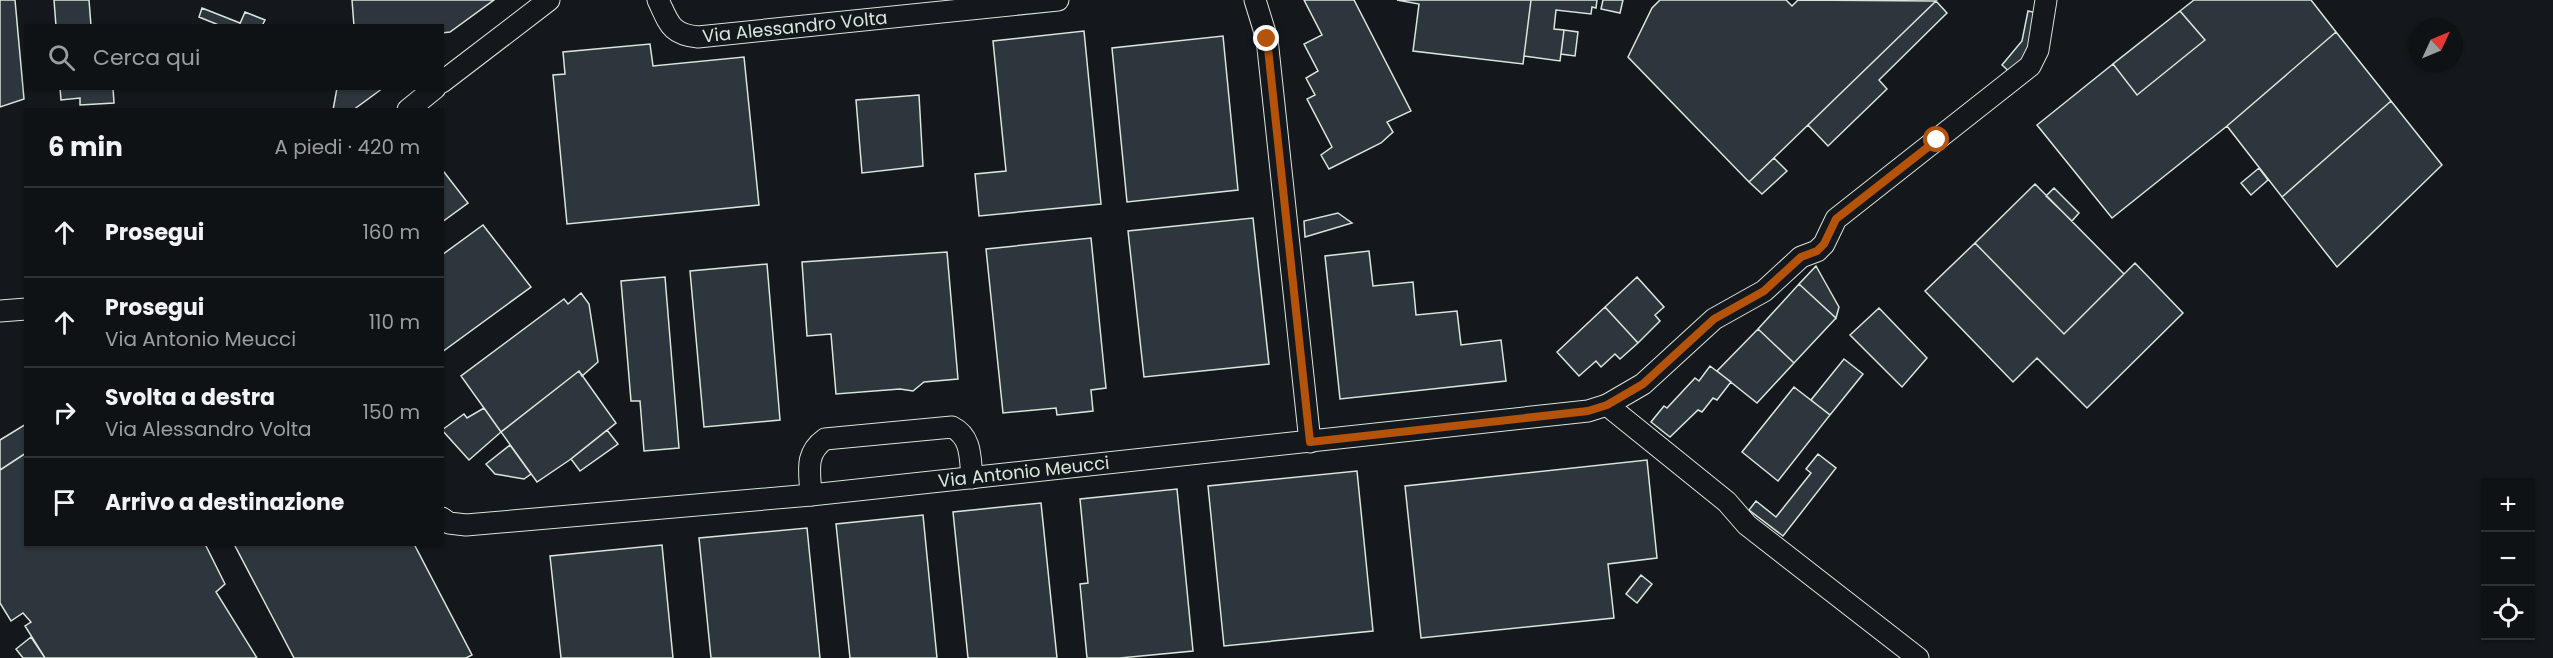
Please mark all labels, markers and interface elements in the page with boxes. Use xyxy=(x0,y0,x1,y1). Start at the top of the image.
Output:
street label: Via Alessandro Volta xyxy=(701,5,889,48)
north arrow xyxy=(2409,18,2463,72)
search box xyxy=(24,24,444,90)
route end xyxy=(1253,25,1279,51)
icon: search xyxy=(45,41,78,74)
text: Cerca qui xyxy=(93,42,200,73)
route start xyxy=(1923,126,1949,152)
text: 6 min xyxy=(48,129,123,165)
text: A piedi · 420 m xyxy=(274,133,420,161)
icon: ahead xyxy=(48,216,81,249)
text: Prosegui xyxy=(105,217,204,248)
text: 160 m xyxy=(362,218,420,246)
text: Prosegui xyxy=(105,292,204,323)
icon: ahead xyxy=(48,306,81,339)
text: 110 m xyxy=(369,308,420,336)
text: Via Antonio Meucci xyxy=(105,325,296,353)
text: Svolta a destra xyxy=(105,382,275,413)
icon: right xyxy=(48,396,81,429)
text: 150 m xyxy=(363,398,420,426)
text: Via Alessandro Volta xyxy=(105,415,311,443)
street label: Via Antonio Meucci xyxy=(937,450,1111,493)
map controls xyxy=(2481,478,2535,640)
button: + xyxy=(2481,478,2535,532)
icon: arrive xyxy=(48,486,81,519)
text: Arrivo a destinazione xyxy=(105,487,344,518)
button: − xyxy=(2481,532,2535,586)
button: locate xyxy=(2481,586,2535,640)

